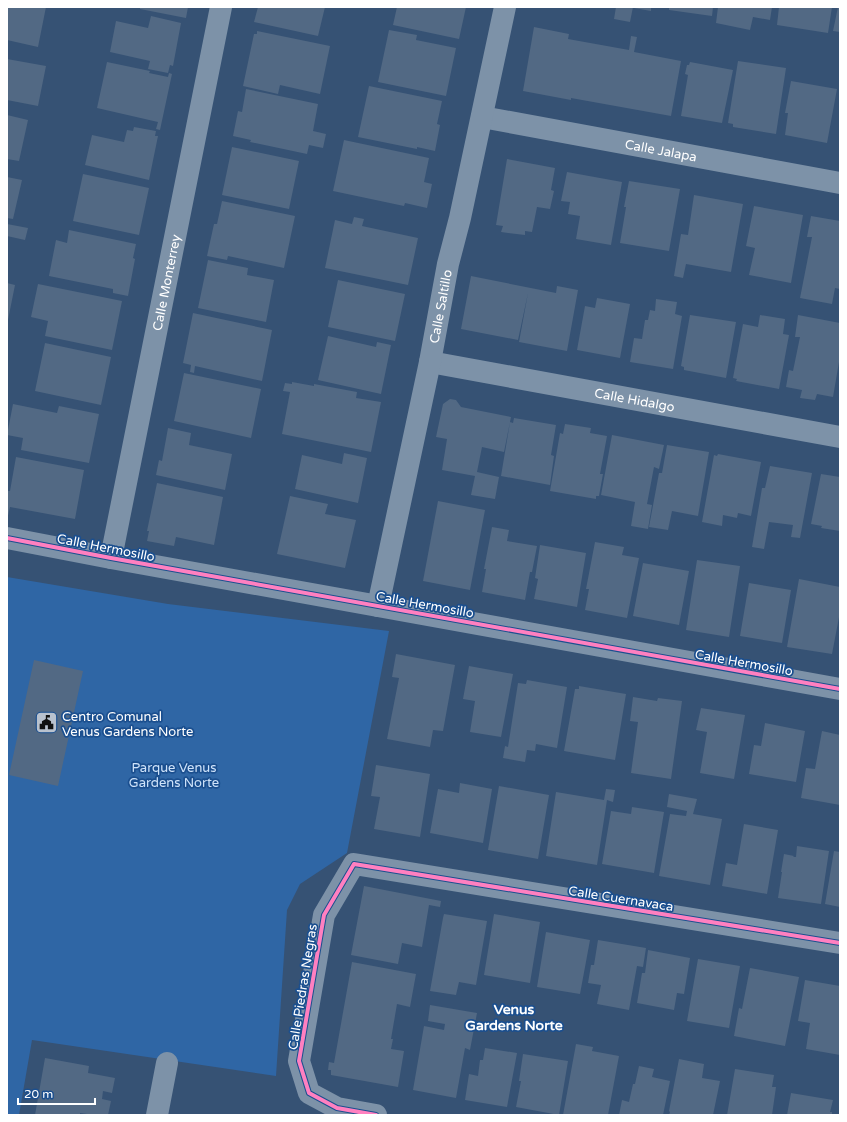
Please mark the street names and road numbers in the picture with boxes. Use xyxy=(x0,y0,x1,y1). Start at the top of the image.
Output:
street label: Calle Jalapa xyxy=(623,136,698,165)
street label: Calle Monterrey xyxy=(150,233,184,332)
street label: Calle Saltillo xyxy=(427,268,456,345)
street label: Calle Hidalgo xyxy=(593,385,676,416)
street label: Calle Hermosillo xyxy=(56,531,156,565)
street label: Calle Hermosillo xyxy=(375,588,475,621)
street label: Calle Hermosillo xyxy=(694,646,794,679)
street label: Calle Cuernavaca xyxy=(567,883,675,915)
street label: Calle Piedras Negras xyxy=(285,923,321,1051)

